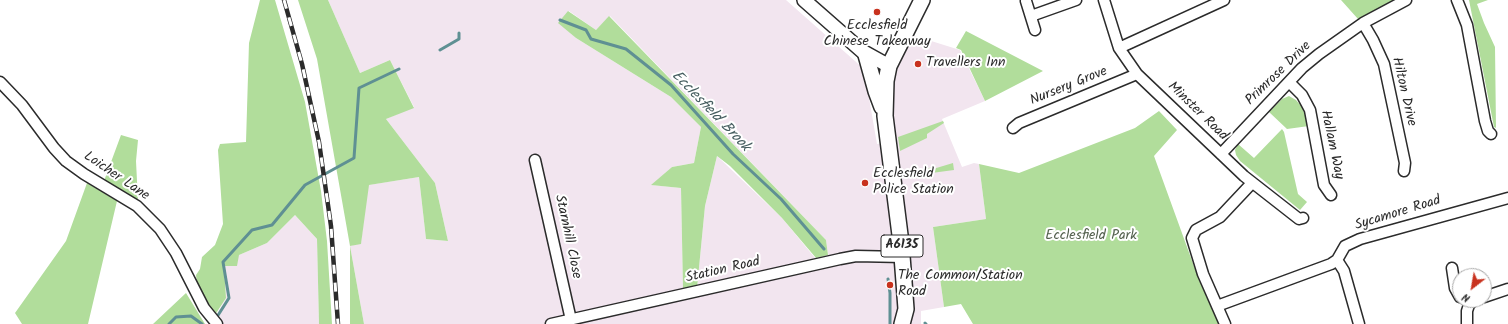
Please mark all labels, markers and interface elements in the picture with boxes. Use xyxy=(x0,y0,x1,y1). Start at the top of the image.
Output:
marker: Ecclesfield Chinese Takeaway xyxy=(872,7,882,17)
place label: Ecclesfield Chinese Takeaway xyxy=(824,19,930,52)
street label: Primrose Drive xyxy=(1243,39,1315,109)
place label: Travellers Inn xyxy=(926,56,1006,72)
street label: Hilton Drive xyxy=(1387,56,1419,128)
marker: Travellers Inn xyxy=(913,59,923,69)
street label: Nursery Grove xyxy=(1028,64,1110,110)
water label: Ecclesfield Brook xyxy=(667,68,753,156)
street label: Minster Road xyxy=(1163,79,1231,145)
street label: Hallam Way xyxy=(1315,109,1347,181)
street label: Loicher Lane xyxy=(80,149,152,205)
place label: Ecclesfield Police Station xyxy=(873,167,954,200)
marker: Ecclesfield Police Station xyxy=(860,178,870,188)
street label: Sycamore Road xyxy=(1353,193,1443,235)
street label: Starnhill Close xyxy=(550,194,584,280)
park label: Ecclesfield Park xyxy=(1045,229,1137,245)
road number: A6135 xyxy=(881,235,923,257)
street label: Station Road xyxy=(684,254,762,288)
north arrow xyxy=(1452,268,1492,308)
place label: The Common/Station Road xyxy=(898,269,1023,302)
marker: The Common/Station Road xyxy=(885,280,895,290)
text: N xyxy=(1459,288,1474,307)

